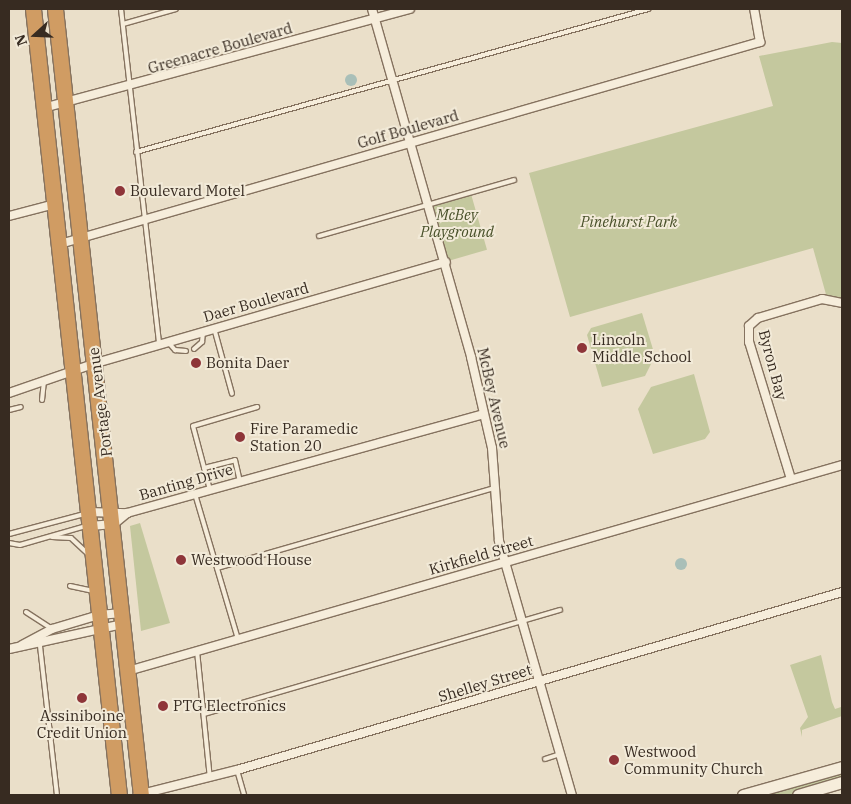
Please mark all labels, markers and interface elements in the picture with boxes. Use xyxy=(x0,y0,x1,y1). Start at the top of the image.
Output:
north arrow xyxy=(10,10,60,60)
street label: Greenacre Boulevard xyxy=(146,19,294,77)
text: N xyxy=(11,32,31,48)
street label: Golf Boulevard xyxy=(355,106,461,152)
place label: Boulevard Motel xyxy=(130,182,245,200)
marker: Boulevard Motel xyxy=(114,185,126,197)
park label: McBey Playground xyxy=(420,205,494,240)
park label: Pinehurst Park xyxy=(580,213,678,231)
street label: Daer Boulevard xyxy=(201,278,311,326)
street label: Byron Bay xyxy=(755,328,791,402)
place label: Lincoln Middle School xyxy=(592,330,692,365)
marker: Lincoln Middle School xyxy=(576,342,588,354)
street label: Portage Avenue xyxy=(84,346,116,458)
street label: McBey Avenue xyxy=(474,346,514,450)
place label: Bonita Daer xyxy=(206,354,289,372)
marker: Bonita Daer xyxy=(190,357,202,369)
place label: Fire Paramedic Station 20 xyxy=(250,419,358,454)
marker: Fire Paramedic Station 20 xyxy=(234,431,246,443)
street label: Banting Drive xyxy=(137,460,235,504)
street label: Kirkfield Street xyxy=(427,532,535,578)
place label: Westwood House xyxy=(191,551,312,569)
marker: Westwood House xyxy=(175,554,187,566)
street label: Shelley Street xyxy=(436,660,534,706)
marker: Assiniboine Credit Union xyxy=(76,692,88,704)
place label: PTG Electronics xyxy=(173,697,286,715)
marker: PTG Electronics xyxy=(157,700,169,712)
place label: Assiniboine Credit Union xyxy=(37,706,127,741)
place label: Westwood Community Church xyxy=(624,742,763,777)
marker: Westwood Community Church xyxy=(608,754,620,766)

